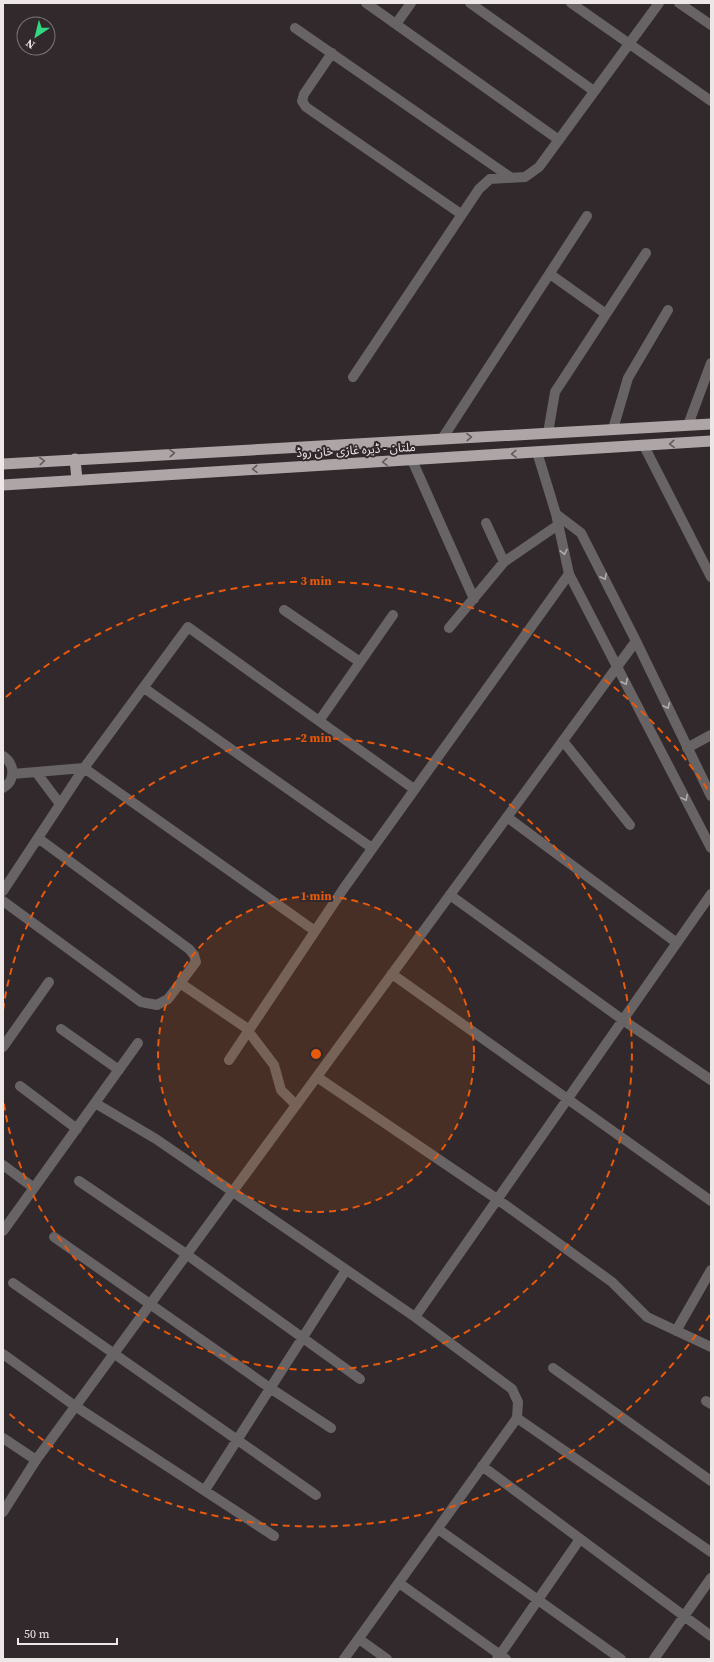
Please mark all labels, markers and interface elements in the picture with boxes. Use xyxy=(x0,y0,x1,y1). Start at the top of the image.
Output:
north arrow xyxy=(16,16,56,56)
text: N xyxy=(23,35,38,52)
one-way arrow xyxy=(466,433,472,442)
street label: ملتان - ڈیرہ غازی خان روڈ xyxy=(296,439,416,461)
one-way arrow xyxy=(669,439,675,448)
one-way arrow xyxy=(169,449,175,457)
one-way arrow xyxy=(511,449,517,458)
one-way arrow xyxy=(39,457,45,466)
one-way arrow xyxy=(382,457,388,466)
one-way arrow xyxy=(252,465,258,474)
one-way arrow xyxy=(560,549,568,556)
text: 3 min xyxy=(300,573,332,589)
one-way arrow xyxy=(599,573,607,580)
one-way arrow xyxy=(620,678,628,685)
one-way arrow xyxy=(662,702,670,709)
text: 2 min xyxy=(300,730,332,746)
one-way arrow xyxy=(680,793,688,801)
text: 1 min xyxy=(300,888,332,904)
centre of rings xyxy=(309,1047,323,1061)
scale bar xyxy=(18,1620,117,1646)
text: 50 m xyxy=(24,1626,50,1642)

